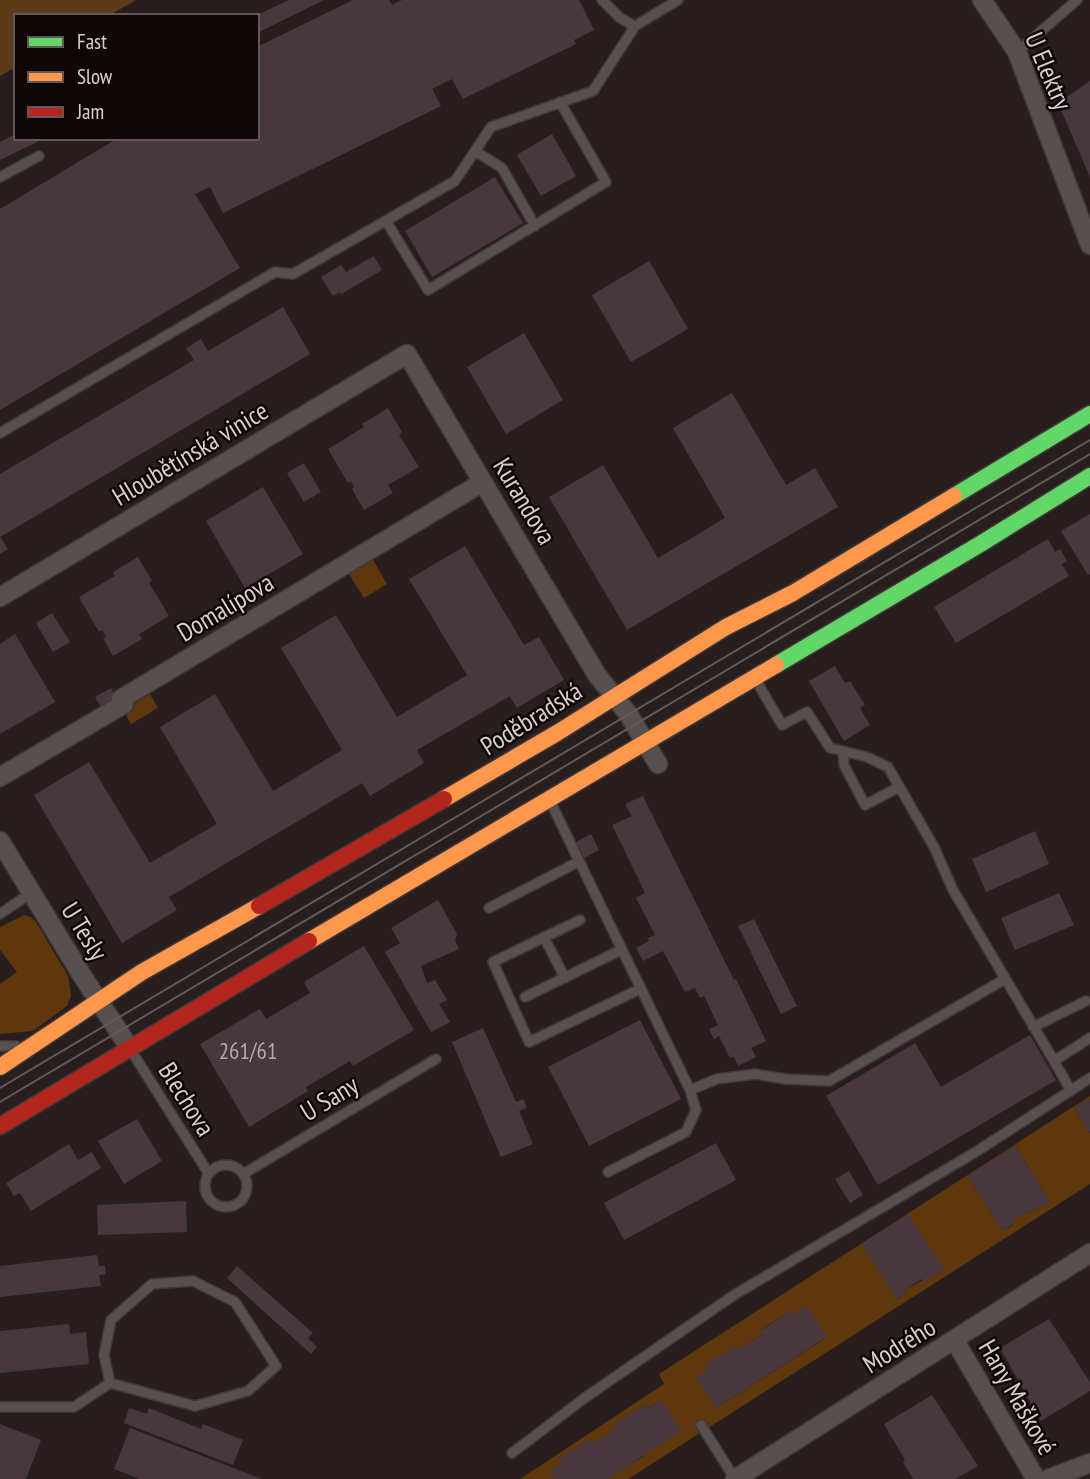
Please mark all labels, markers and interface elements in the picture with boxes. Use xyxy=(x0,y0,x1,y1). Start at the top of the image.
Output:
legend xyxy=(14,14,259,140)
street label: U Elektry xyxy=(1018,27,1080,115)
text: Fast xyxy=(77,28,107,55)
text: Slow xyxy=(77,63,113,90)
text: Jam xyxy=(76,98,104,125)
street label: Hloubětínská vinice xyxy=(106,394,274,512)
street label: Kurandova xyxy=(486,452,564,550)
street label: Domalípova xyxy=(171,565,279,649)
street label: Poděbradská xyxy=(474,674,588,762)
street label: U Tesly xyxy=(54,896,116,967)
house number: 261/61 xyxy=(219,1036,277,1065)
street label: Blechova xyxy=(152,1056,222,1142)
street label: U Sany xyxy=(294,1068,364,1128)
street label: Modrého xyxy=(857,1310,941,1380)
street label: Hany Maškové xyxy=(972,1333,1064,1461)

